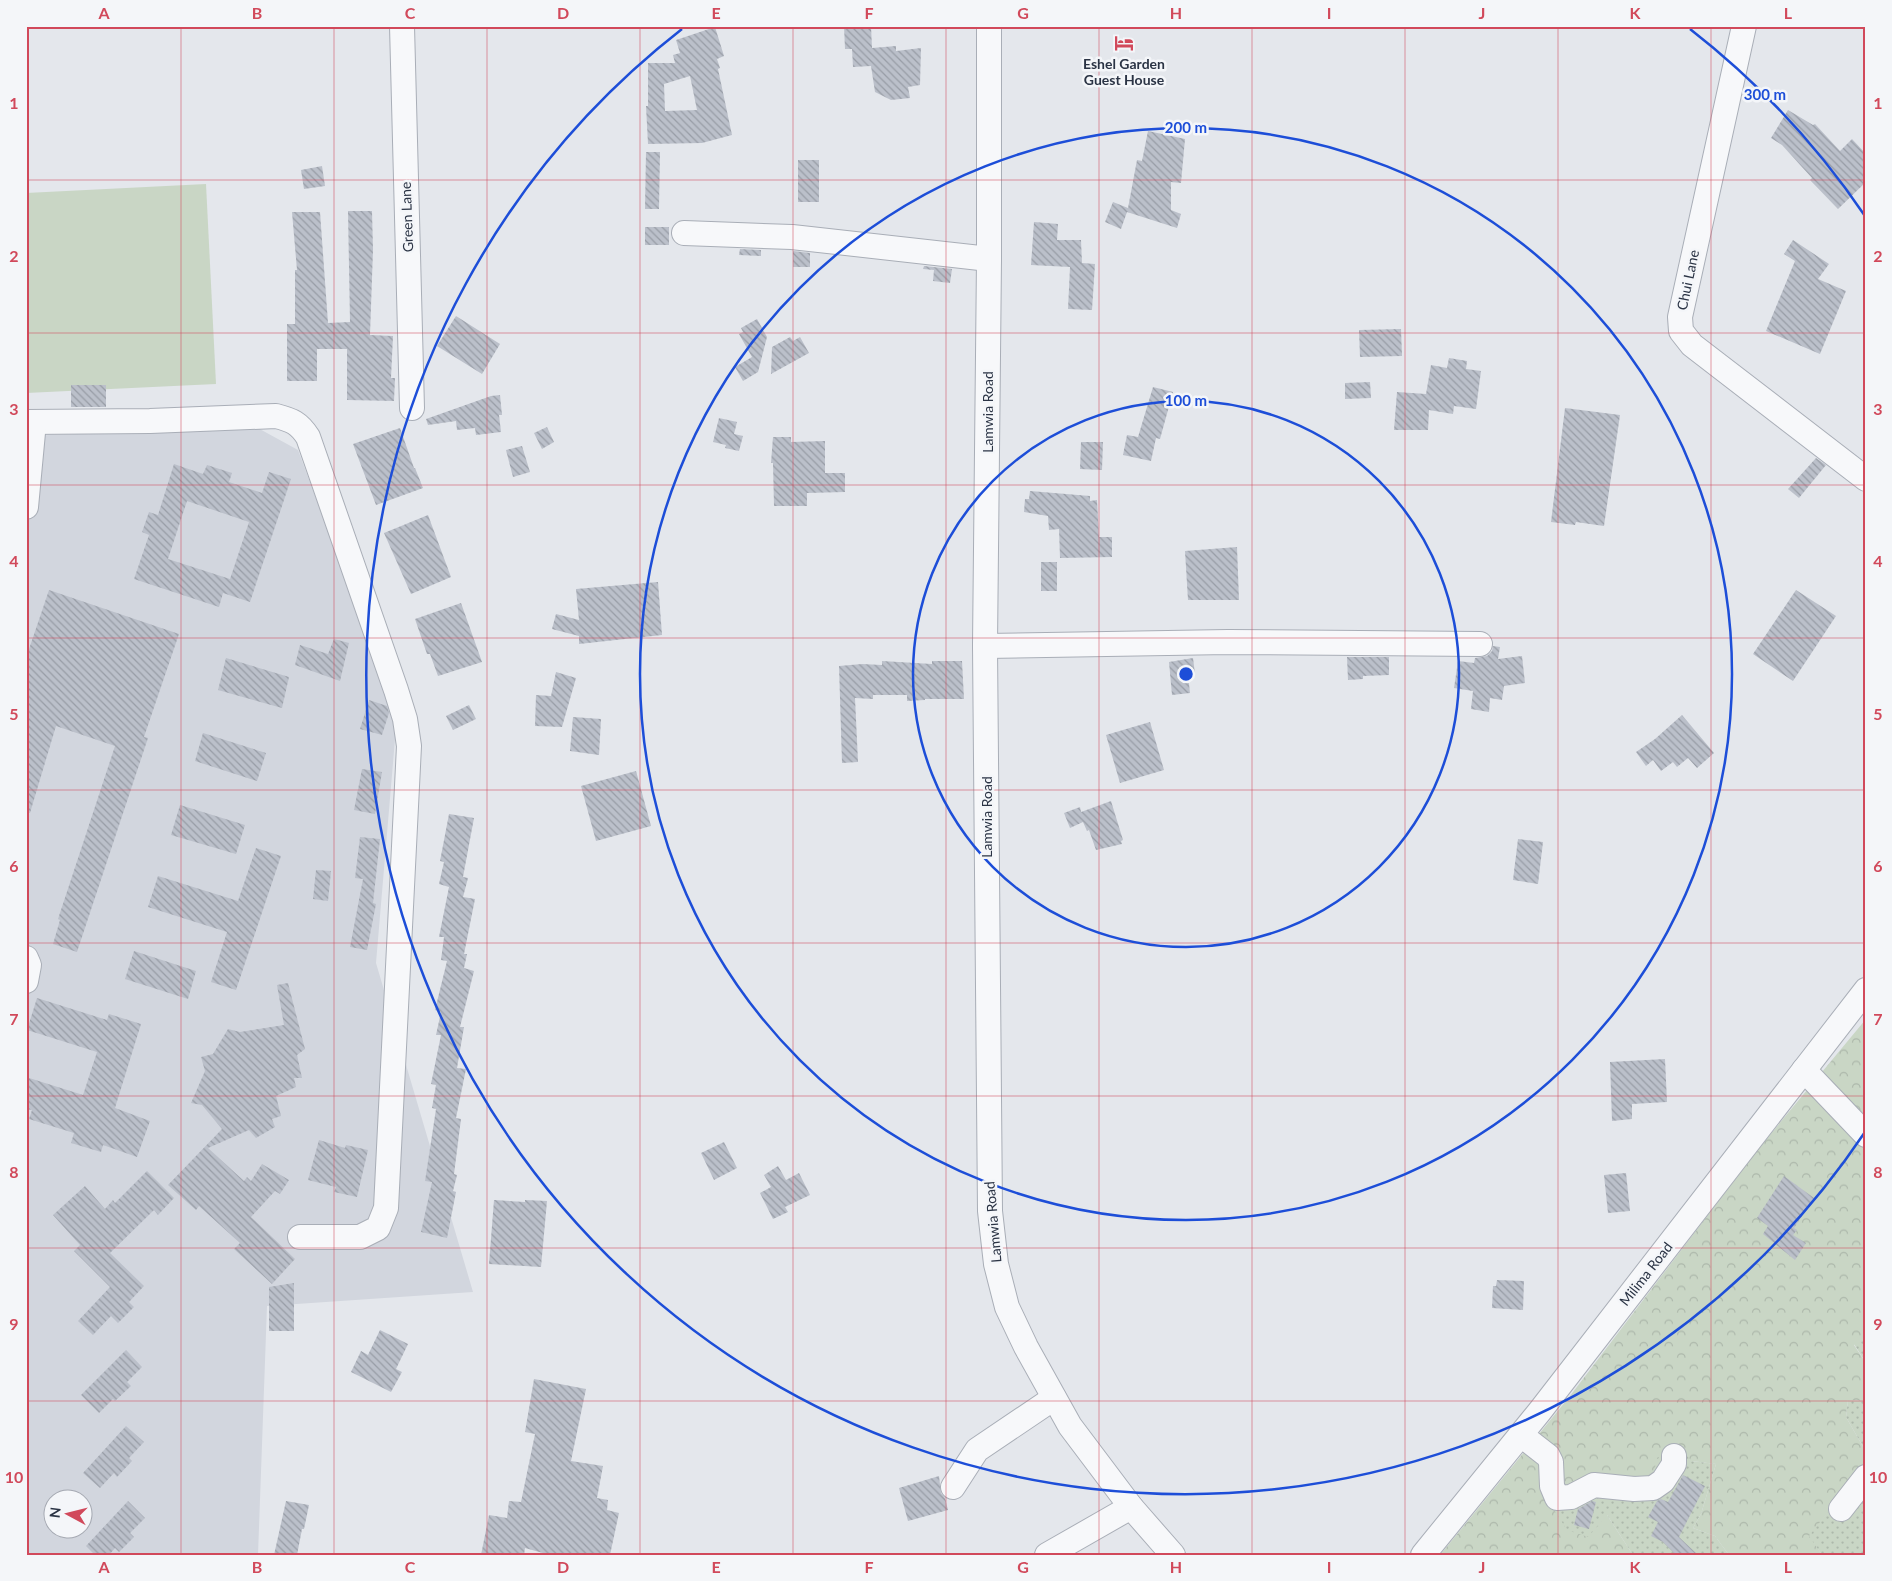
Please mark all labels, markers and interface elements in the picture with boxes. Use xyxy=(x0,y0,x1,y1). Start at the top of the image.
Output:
text: A xyxy=(97,3,110,22)
text: B xyxy=(252,3,262,22)
text: C xyxy=(405,3,416,22)
text: D xyxy=(557,3,569,22)
text: E xyxy=(711,3,721,22)
text: F xyxy=(864,3,874,22)
text: G xyxy=(1017,3,1029,22)
text: H xyxy=(1170,3,1182,22)
text: I xyxy=(1327,3,1331,22)
text: J xyxy=(1479,3,1485,22)
text: K xyxy=(1630,3,1642,22)
text: L xyxy=(1784,3,1793,22)
hotel icon: Eshel Garden Guest House xyxy=(1113,32,1135,54)
place label: Eshel Garden Guest House xyxy=(1083,55,1165,88)
text: 300 m xyxy=(1744,85,1786,103)
text: 1 xyxy=(9,93,19,112)
text: 1 xyxy=(1873,93,1883,112)
text: 200 m xyxy=(1165,118,1207,136)
street label: Green Lane xyxy=(397,182,416,253)
text: 2 xyxy=(9,246,19,265)
text: 2 xyxy=(1873,246,1883,265)
street label: Chui Lane xyxy=(1673,248,1702,312)
street label: Lamwia Road xyxy=(979,371,996,453)
text: 100 m xyxy=(1165,391,1207,409)
text: 3 xyxy=(9,399,19,418)
text: 3 xyxy=(1873,399,1883,418)
text: 4 xyxy=(9,551,19,570)
text: 4 xyxy=(1873,551,1883,570)
centre of rings xyxy=(1177,665,1195,683)
text: 5 xyxy=(9,704,19,723)
text: 5 xyxy=(1873,704,1883,723)
street label: Lamwia Road xyxy=(978,776,995,858)
text: 6 xyxy=(9,856,19,875)
text: 6 xyxy=(1873,856,1883,875)
text: 7 xyxy=(9,1009,19,1028)
text: 7 xyxy=(1873,1009,1883,1028)
text: 8 xyxy=(9,1162,19,1181)
text: 8 xyxy=(1873,1162,1883,1181)
street label: Lamwia Road xyxy=(980,1181,1005,1263)
street label: Milima Road xyxy=(1616,1239,1676,1309)
text: 9 xyxy=(9,1314,19,1333)
text: 9 xyxy=(1873,1314,1883,1333)
text: 10 xyxy=(5,1467,23,1486)
text: 10 xyxy=(1869,1467,1887,1486)
north arrow xyxy=(42,1488,92,1538)
text: N xyxy=(46,1506,64,1519)
text: A xyxy=(97,1557,110,1576)
text: B xyxy=(252,1557,262,1576)
text: C xyxy=(405,1557,416,1576)
text: D xyxy=(557,1557,569,1576)
text: E xyxy=(711,1557,721,1576)
text: F xyxy=(864,1557,874,1576)
text: G xyxy=(1017,1557,1029,1576)
text: H xyxy=(1170,1557,1182,1576)
text: I xyxy=(1327,1557,1331,1576)
text: J xyxy=(1479,1557,1485,1576)
text: K xyxy=(1630,1557,1642,1576)
text: L xyxy=(1784,1557,1793,1576)

